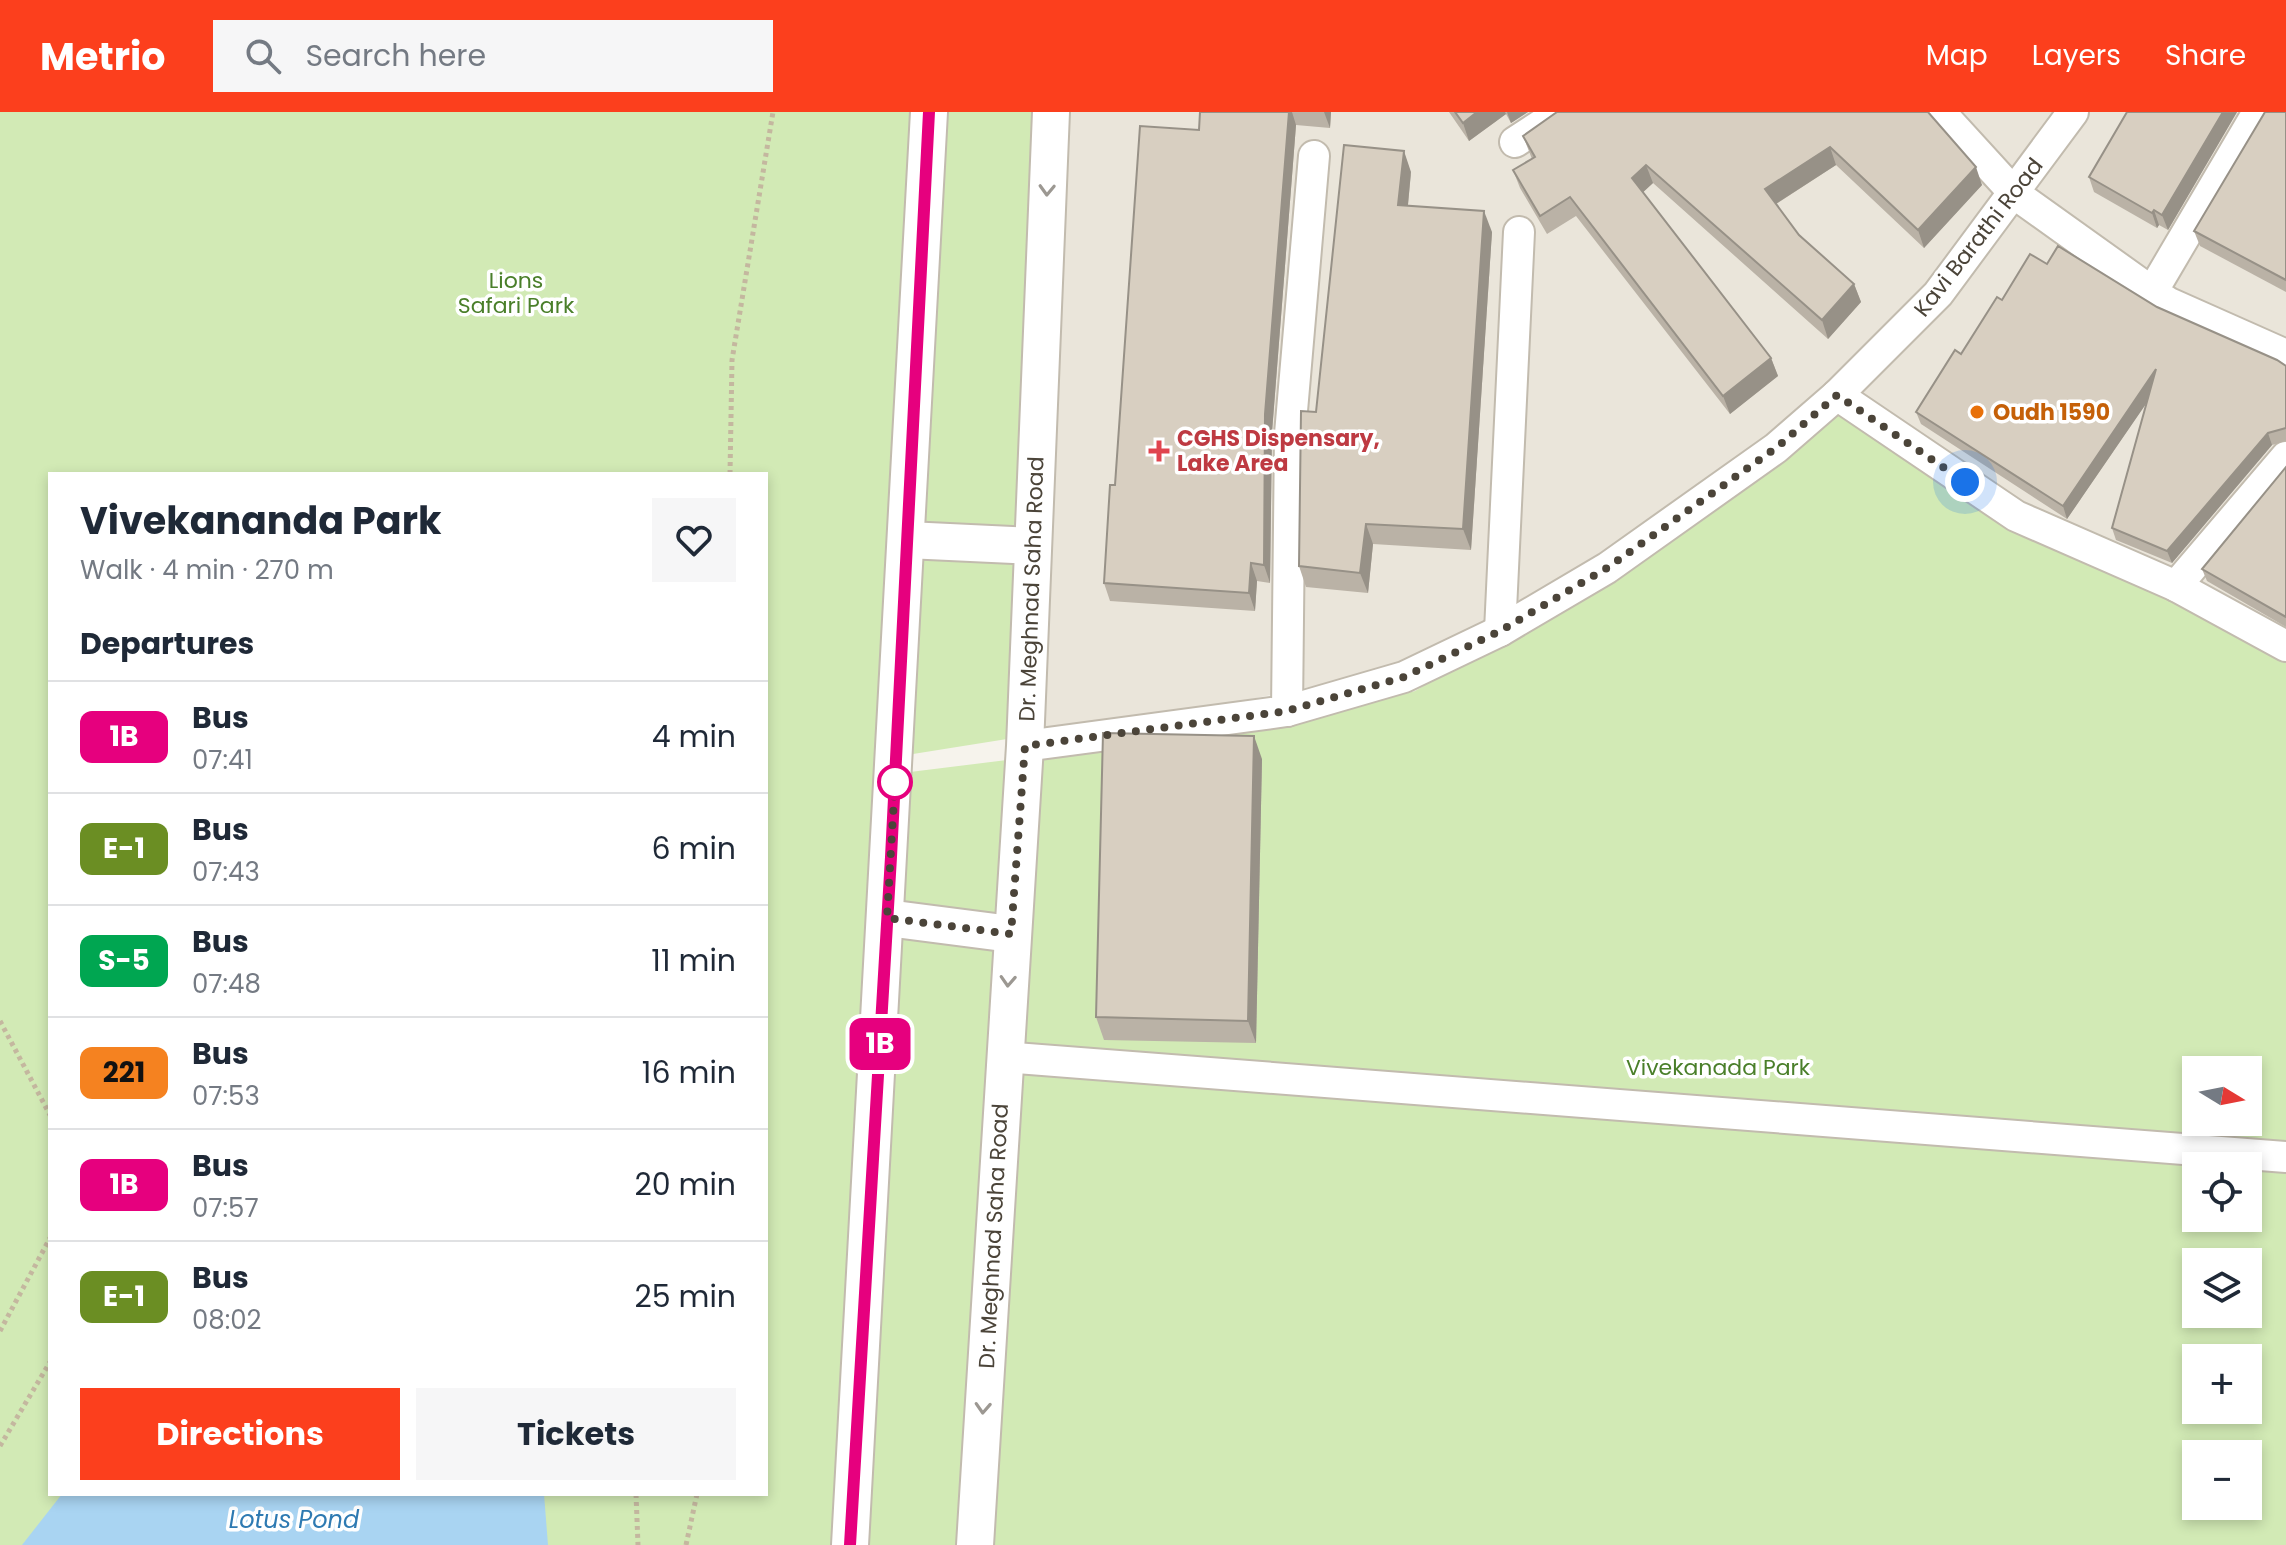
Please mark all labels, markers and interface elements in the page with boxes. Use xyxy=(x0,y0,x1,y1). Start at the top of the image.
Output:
search box xyxy=(213,20,773,92)
text: Metrio xyxy=(40,30,165,83)
icon: search xyxy=(241,34,285,78)
text: Search here xyxy=(305,34,486,77)
text: Map xyxy=(1926,36,1988,75)
text: Layers xyxy=(2032,36,2121,75)
text: Share xyxy=(2165,36,2246,75)
street label: Kavi Barathi Road xyxy=(1907,151,2050,323)
one-way arrow xyxy=(1039,184,1056,197)
park label: Lions Safari Park xyxy=(458,265,575,321)
place label: Oudh 1590 xyxy=(1993,397,2110,428)
marker: Oudh 1590 xyxy=(1968,403,1986,421)
place label: CGHS Dispensary, Lake Area xyxy=(1177,423,1380,479)
marker: CGHS Dispensary, Lake Area xyxy=(1148,440,1170,462)
street label: Dr. Meghnad Saha Road xyxy=(1011,456,1052,722)
your location xyxy=(1945,462,1985,502)
text: Vivekananda Park xyxy=(80,494,441,547)
button: heart xyxy=(652,498,736,582)
text: Walk · 4 min · 270 m xyxy=(80,552,334,588)
text: Departures xyxy=(80,622,254,665)
text: Bus xyxy=(192,696,249,739)
text: 4 min xyxy=(652,715,736,758)
text: 1B xyxy=(110,717,138,756)
text: 07:41 xyxy=(192,742,253,778)
unlabelled marker xyxy=(878,765,912,799)
text: Bus xyxy=(192,808,249,851)
text: 6 min xyxy=(651,827,736,870)
text: E-1 xyxy=(103,829,145,868)
text: 07:43 xyxy=(192,854,260,890)
text: Bus xyxy=(192,920,249,963)
text: 11 min xyxy=(651,939,736,982)
text: S-5 xyxy=(98,941,150,980)
text: 07:48 xyxy=(192,966,261,1002)
one-way arrow xyxy=(1000,975,1017,988)
line badge: 1B xyxy=(844,1018,916,1070)
text: 1B xyxy=(866,1024,894,1063)
text: Bus xyxy=(192,1032,249,1075)
text: 16 min xyxy=(642,1051,736,1094)
park label: Vivekanada Park xyxy=(1626,1052,1811,1083)
text: 221 xyxy=(103,1053,145,1092)
north arrow xyxy=(2182,1056,2262,1136)
map controls xyxy=(2182,1056,2262,1520)
text: 07:53 xyxy=(192,1078,260,1114)
street label: Dr. Meghnad Saha Road xyxy=(971,1103,1016,1369)
text: Bus xyxy=(192,1144,249,1187)
button: locate xyxy=(2182,1152,2262,1232)
text: 20 min xyxy=(634,1163,736,1206)
text: 1B xyxy=(110,1165,138,1204)
text: 07:57 xyxy=(192,1190,259,1226)
button: layers xyxy=(2182,1248,2262,1328)
text: Bus xyxy=(192,1256,249,1299)
text: 25 min xyxy=(634,1275,736,1318)
text: E-1 xyxy=(103,1277,145,1316)
text: 08:02 xyxy=(192,1302,262,1338)
button: + xyxy=(2182,1344,2262,1424)
button: Directions xyxy=(80,1388,400,1480)
button: Tickets xyxy=(416,1388,736,1480)
one-way arrow xyxy=(975,1402,992,1415)
button: − xyxy=(2182,1440,2262,1520)
water label: Lotus Pond xyxy=(229,1503,360,1536)

